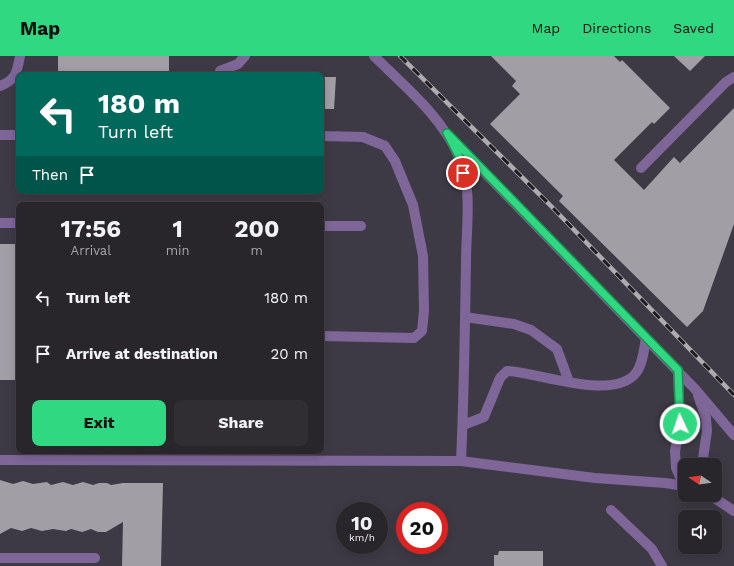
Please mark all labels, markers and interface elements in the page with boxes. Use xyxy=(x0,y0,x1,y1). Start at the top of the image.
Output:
text: Map xyxy=(20,17,60,40)
text: Map xyxy=(532,20,560,36)
text: Directions xyxy=(582,20,651,36)
text: Saved xyxy=(673,20,714,36)
text: 180 m xyxy=(98,87,180,120)
icon: left xyxy=(32,88,84,140)
text: Turn left xyxy=(98,121,173,142)
pin xyxy=(446,156,480,190)
icon: arrive xyxy=(452,162,474,184)
icon: arrive xyxy=(76,164,98,186)
text: Then xyxy=(32,166,68,184)
text: 17:56 xyxy=(61,215,121,243)
text: 1 xyxy=(172,215,183,243)
text: 200 xyxy=(234,215,279,243)
text: Arrival xyxy=(71,243,111,258)
text: min xyxy=(166,243,190,258)
text: m xyxy=(251,243,263,258)
icon: left xyxy=(32,287,54,309)
text: Turn left xyxy=(66,289,130,307)
text: 180 m xyxy=(264,289,308,307)
icon: arrive xyxy=(32,343,54,365)
text: Arrive at destination xyxy=(66,345,218,363)
text: 20 m xyxy=(271,345,308,363)
button: Exit xyxy=(32,400,166,446)
button: Share xyxy=(174,400,308,446)
position arrow xyxy=(659,403,701,445)
north arrow xyxy=(678,458,722,502)
map controls xyxy=(678,458,722,554)
speed limit sign: 20 xyxy=(396,502,448,554)
button: sound xyxy=(678,510,722,554)
text: 10 xyxy=(351,511,373,535)
text: km/h xyxy=(349,532,375,543)

